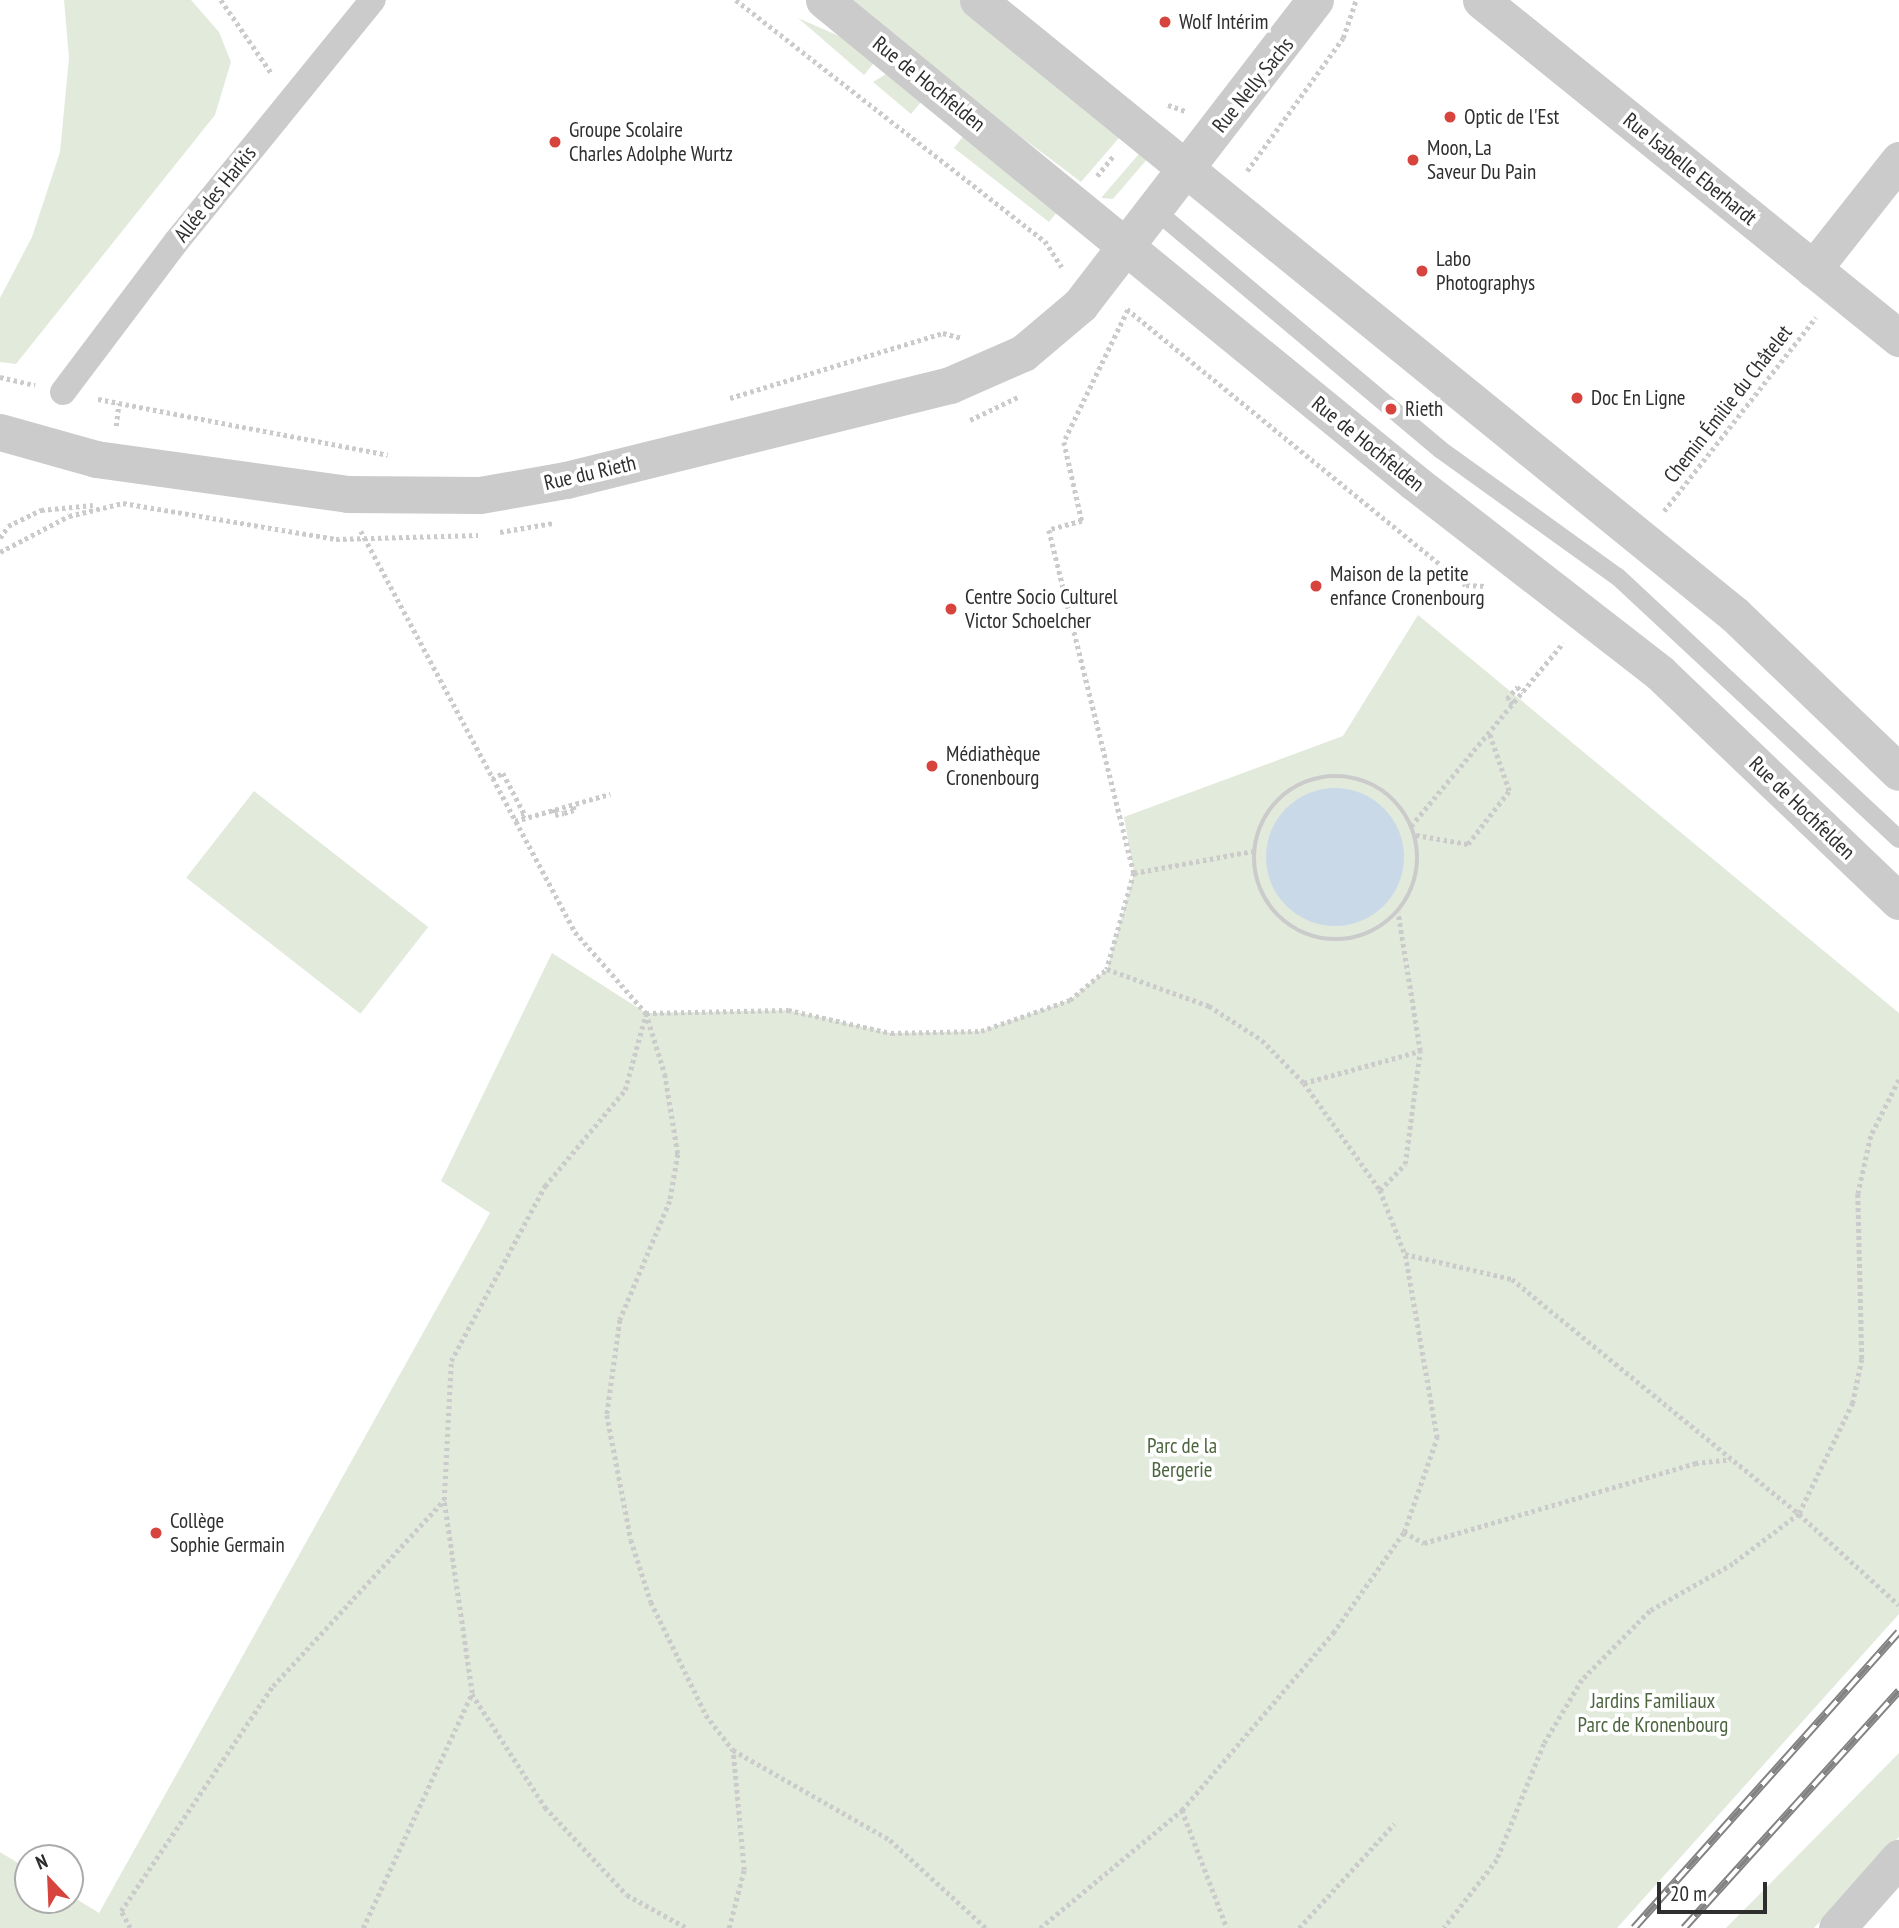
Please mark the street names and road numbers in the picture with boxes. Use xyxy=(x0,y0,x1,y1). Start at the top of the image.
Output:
street label: Rue de Hochfelden xyxy=(868,31,990,137)
street label: Rue Nelly Sachs xyxy=(1207,32,1299,138)
street label: Rue Isabelle Eberhardt xyxy=(1618,108,1762,230)
street label: Allée des Harkis xyxy=(169,141,261,247)
street label: Chemin Émilie du Châtelet xyxy=(1659,320,1797,488)
street label: Rue de Hochfelden xyxy=(1307,391,1429,497)
street label: Rue du Rieth xyxy=(542,450,638,496)
street label: Rue de Hochfelden xyxy=(1744,751,1860,865)

